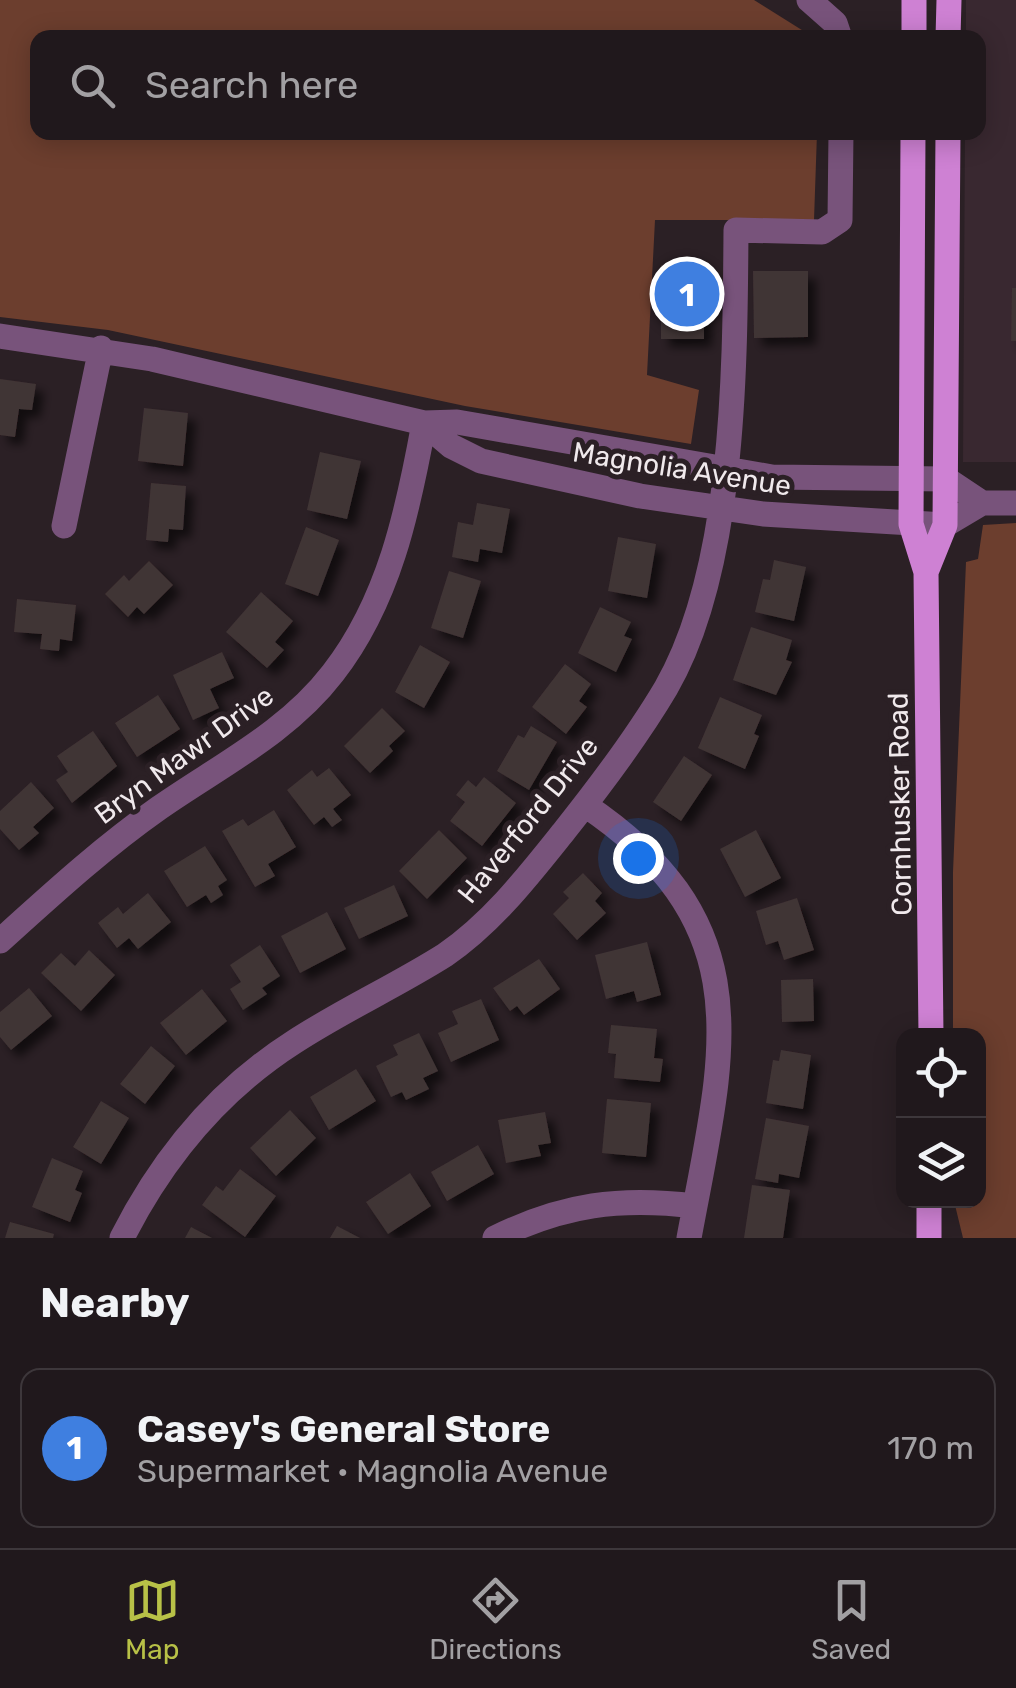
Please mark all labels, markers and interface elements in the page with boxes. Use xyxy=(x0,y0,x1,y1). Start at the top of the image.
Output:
search box xyxy=(30,30,986,140)
icon: search xyxy=(65,58,120,113)
text: Search here xyxy=(145,62,358,108)
pin: 1 xyxy=(654,256,720,332)
street label: Magnolia Avenue xyxy=(570,435,794,503)
street label: Bryn Mawr Drive xyxy=(88,679,280,831)
street label: Cornhusker Road xyxy=(882,692,918,916)
street label: Haverford Drive xyxy=(451,730,605,910)
your location xyxy=(613,833,664,884)
map controls xyxy=(896,1028,986,1208)
button: locate xyxy=(896,1028,986,1118)
button: layers xyxy=(896,1118,986,1208)
text: Nearby xyxy=(40,1278,190,1328)
text: Casey's General Store xyxy=(137,1406,550,1452)
text: 1 xyxy=(67,1429,82,1467)
text: 170 m xyxy=(887,1429,974,1467)
text: Supermarket · Magnolia Avenue xyxy=(137,1452,608,1490)
tab: Map xyxy=(125,1573,180,1666)
tab: Directions xyxy=(429,1573,562,1666)
tab: Saved xyxy=(811,1573,891,1666)

